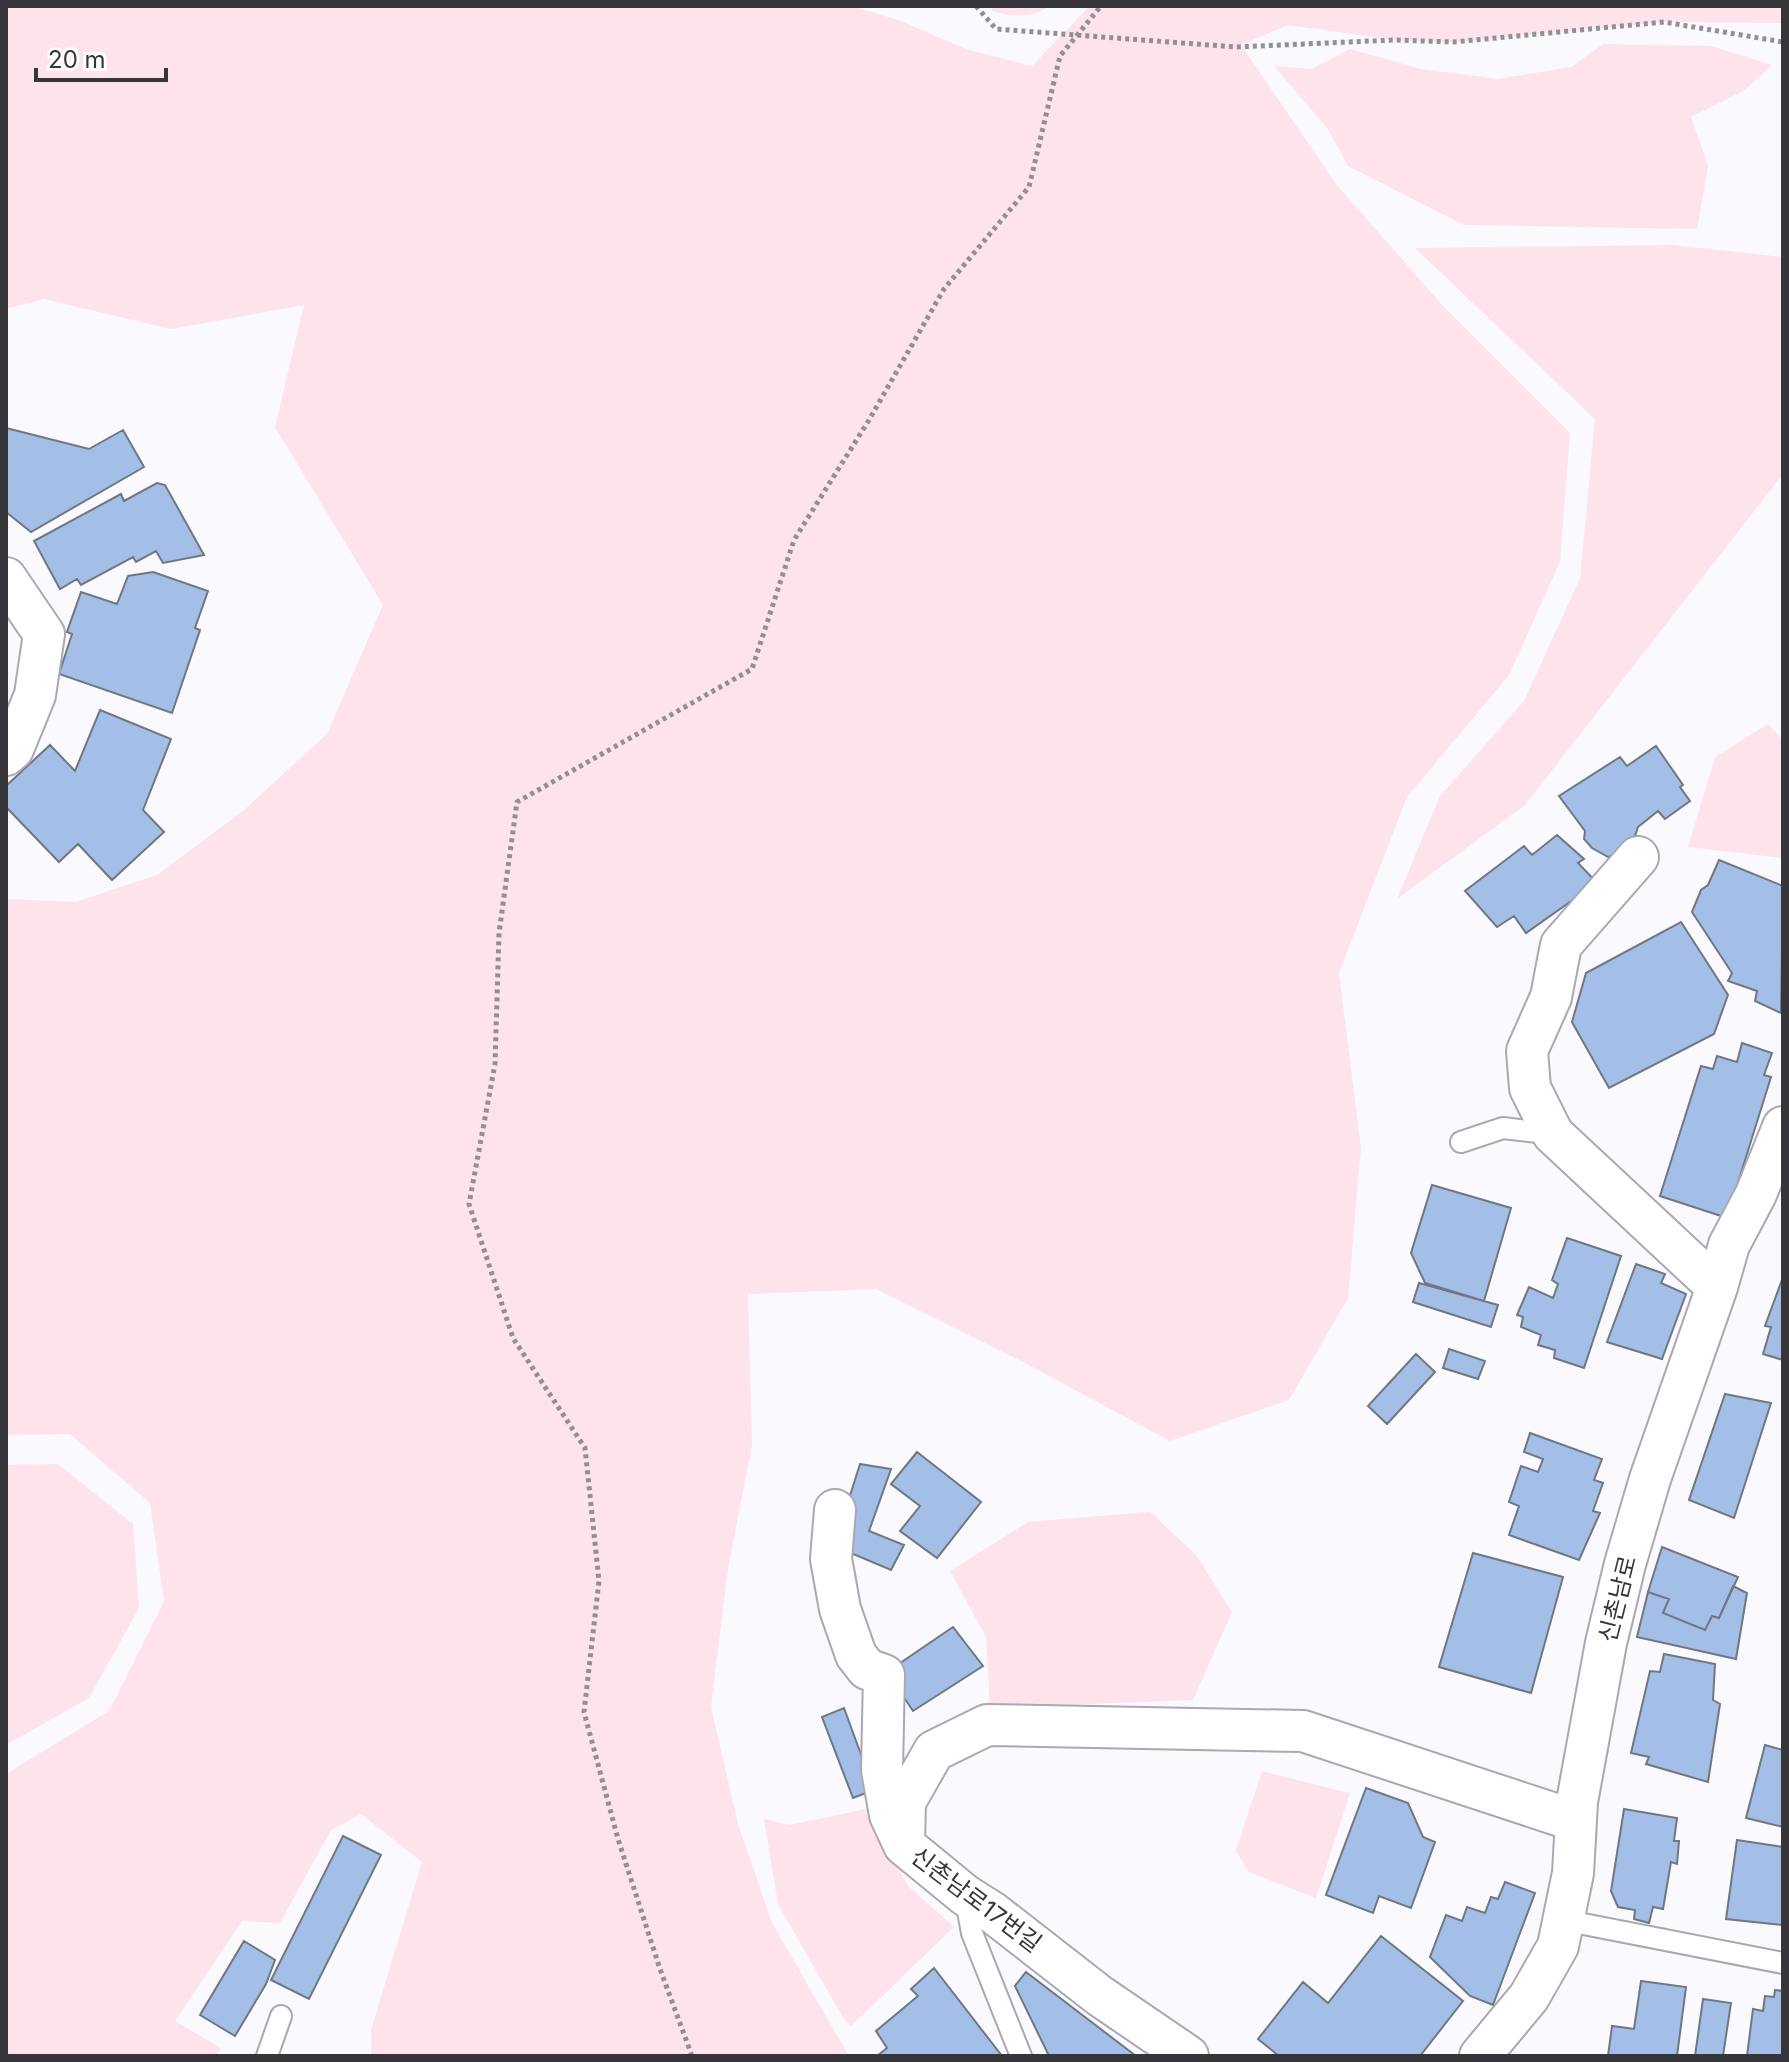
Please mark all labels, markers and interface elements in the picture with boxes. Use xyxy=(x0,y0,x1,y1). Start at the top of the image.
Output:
scale bar xyxy=(36,32,166,82)
text: 20 m xyxy=(48,45,106,74)
street label: 신촌남로 xyxy=(1593,1553,1642,1645)
street label: 신촌남로17번길 xyxy=(905,1841,1047,1958)

